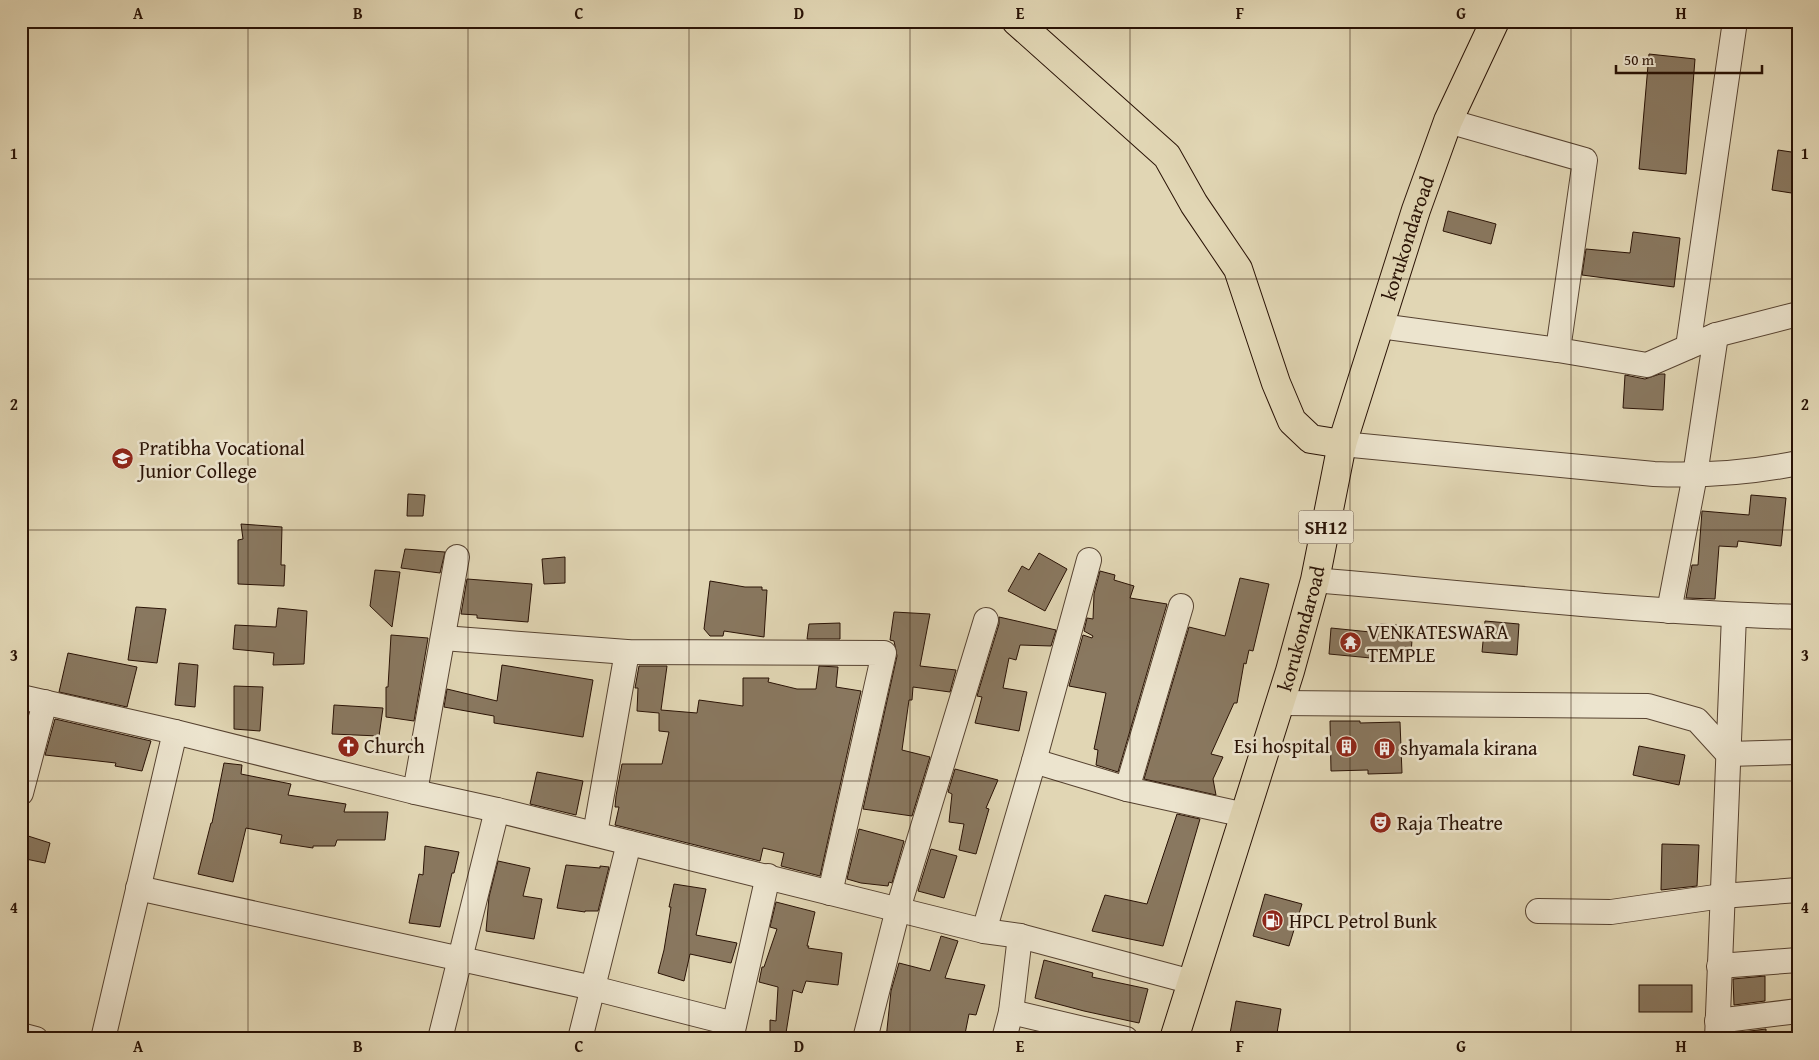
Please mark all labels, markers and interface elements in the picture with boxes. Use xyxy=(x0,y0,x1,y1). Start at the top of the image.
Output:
text: A xyxy=(133,1,144,25)
text: B xyxy=(353,1,363,25)
text: C xyxy=(574,1,584,25)
text: D xyxy=(794,1,804,25)
text: E xyxy=(1016,1,1025,25)
text: F xyxy=(1236,1,1244,25)
text: G xyxy=(1456,1,1466,25)
text: H xyxy=(1675,1,1687,25)
scale bar xyxy=(1616,42,1763,74)
text: 50 m xyxy=(1624,49,1655,70)
text: 1 xyxy=(10,141,18,165)
text: 1 xyxy=(1801,141,1809,165)
street label: korukondaroad xyxy=(1373,172,1441,304)
text: 2 xyxy=(10,392,18,416)
text: 2 xyxy=(1801,392,1809,416)
place label: Pratibha Vocational Junior College xyxy=(136,433,305,485)
school or university icon: Pratibha Vocational Junior College xyxy=(111,447,135,471)
road number: SH12 xyxy=(1298,511,1354,544)
street label: korukondaroad xyxy=(1270,563,1332,694)
place label: VENKATESWARA TEMPLE xyxy=(1367,617,1509,669)
temple icon: VENKATESWARA TEMPLE xyxy=(1339,631,1363,655)
text: 3 xyxy=(10,643,18,667)
text: 3 xyxy=(1801,643,1809,667)
place label: Church xyxy=(364,731,425,760)
place label: Esi hospital xyxy=(1234,731,1330,760)
place label: shyamala kirana xyxy=(1400,733,1538,762)
church icon: Church xyxy=(336,734,360,758)
building icon: Esi hospital xyxy=(1334,734,1358,758)
building icon: shyamala kirana xyxy=(1372,736,1396,760)
place label: Raja Theatre xyxy=(1397,808,1503,837)
theatre icon: Raja Theatre xyxy=(1369,811,1393,835)
text: 4 xyxy=(10,895,18,919)
text: 4 xyxy=(1801,895,1809,919)
place label: HPCL Petrol Bunk xyxy=(1289,906,1438,935)
fuel station icon: HPCL Petrol Bunk xyxy=(1261,909,1285,933)
text: A xyxy=(133,1034,144,1058)
text: B xyxy=(353,1034,363,1058)
text: C xyxy=(574,1034,584,1058)
text: D xyxy=(794,1034,804,1058)
text: E xyxy=(1016,1034,1025,1058)
text: F xyxy=(1236,1034,1244,1058)
text: G xyxy=(1456,1034,1466,1058)
text: H xyxy=(1675,1034,1687,1058)

